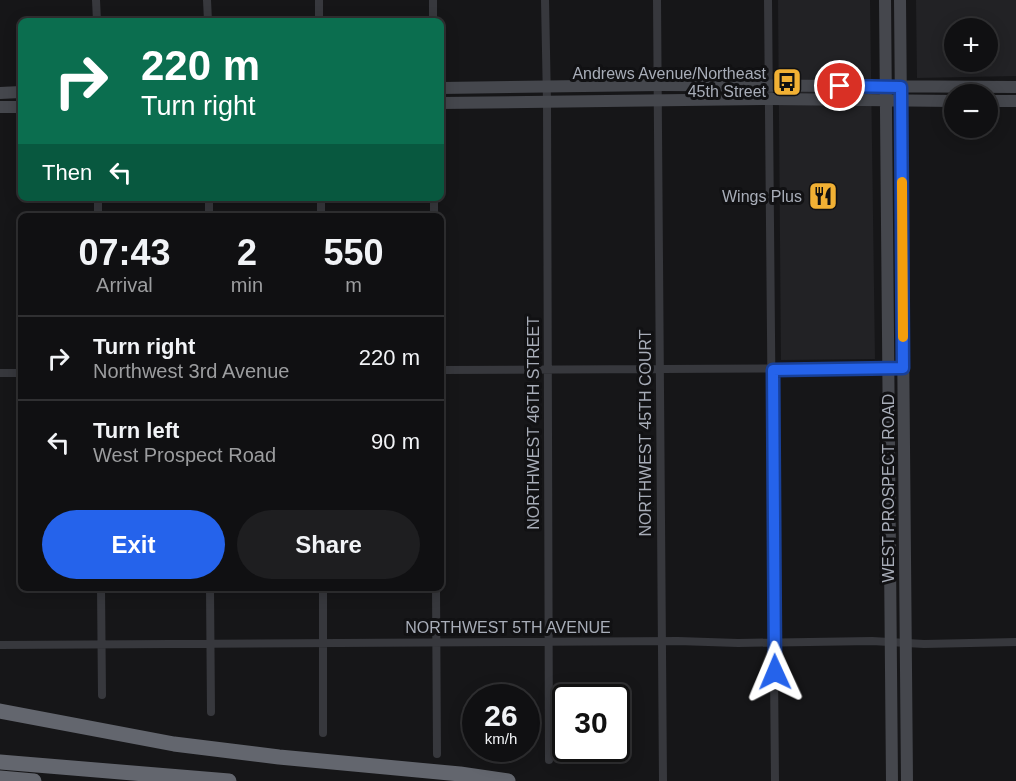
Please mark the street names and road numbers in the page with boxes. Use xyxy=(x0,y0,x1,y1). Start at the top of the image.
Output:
street label: NORTHWEST 46TH STREET xyxy=(525,316,542,530)
street label: NORTHWEST 45TH COURT xyxy=(637,329,654,537)
street label: WEST PROSPECT ROAD xyxy=(880,394,897,582)
street label: NORTHWEST 5TH AVENUE xyxy=(405,619,611,636)

